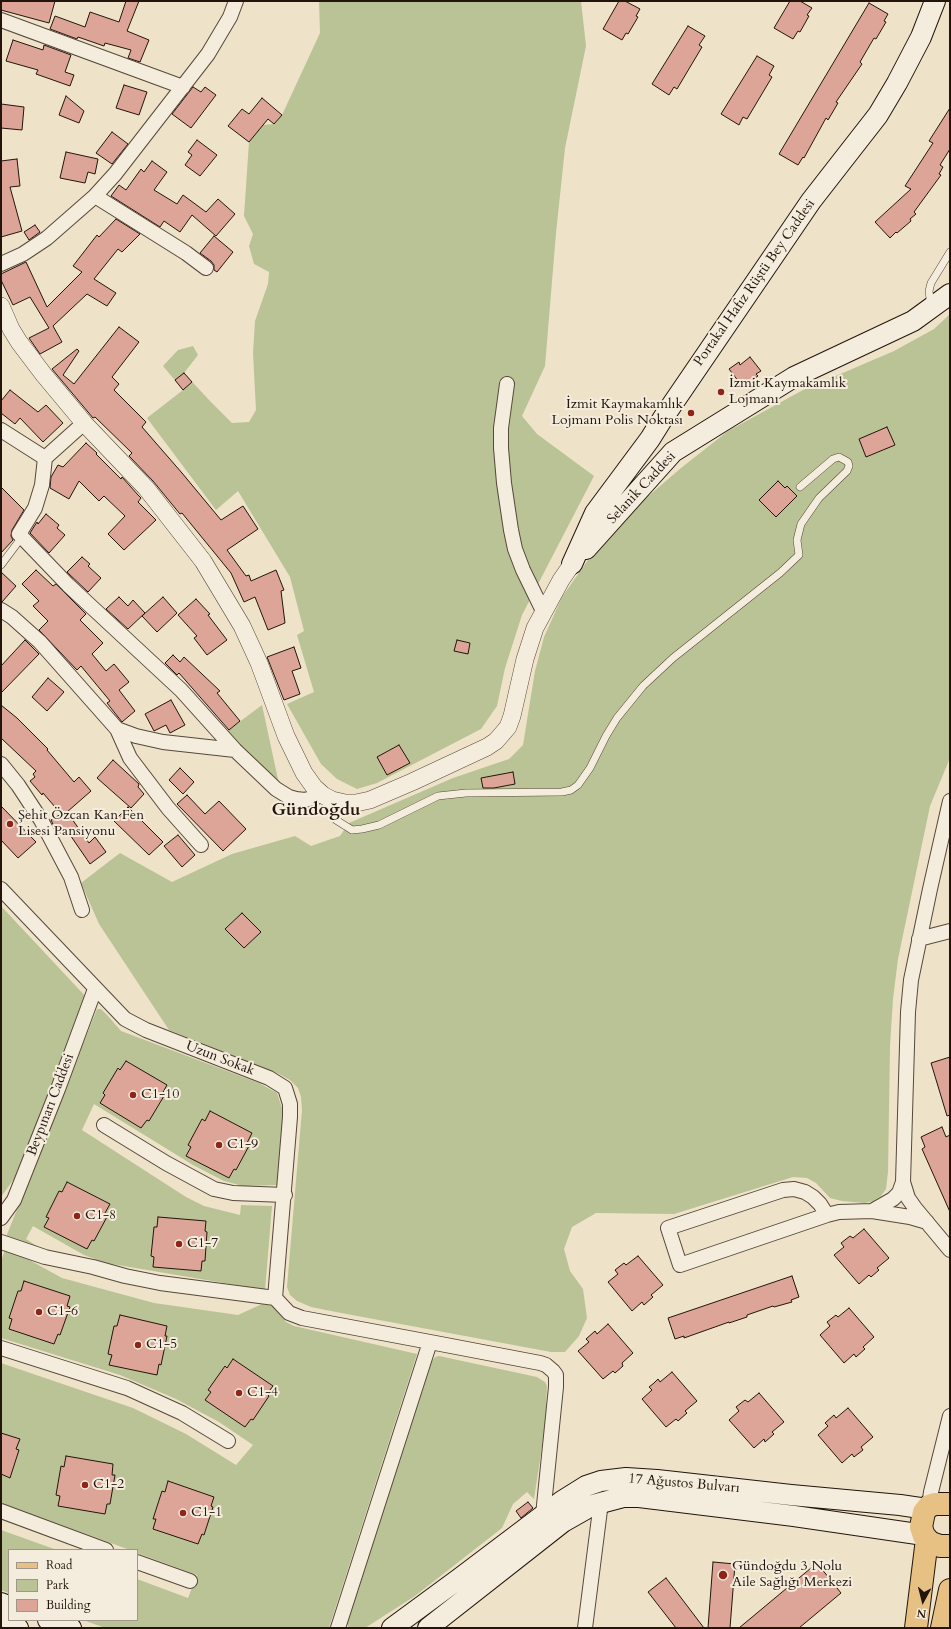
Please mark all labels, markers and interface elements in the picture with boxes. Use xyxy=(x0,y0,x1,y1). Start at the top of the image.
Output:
street label: Portakal Hafız Rüştü Bey Caddesi xyxy=(691,196,819,370)
place label: İzmit Kaymakamlık Lojmanı xyxy=(729,376,846,408)
marker: İzmit Kaymakamlık Lojmanı xyxy=(716,387,726,397)
place label: İzmit Kaymakamlık Lojmanı Polis Noktası xyxy=(552,397,683,430)
marker: İzmit Kaymakamlık Lojmanı Polis Noktası xyxy=(686,408,696,418)
street label: Selanik Caddesi xyxy=(604,448,680,528)
district label: Gündoğdu xyxy=(271,800,361,822)
place label: Şehit Özcan Kan Fen Lisesi Pansiyonu xyxy=(18,808,144,840)
marker: Şehit Özcan Kan Fen Lisesi Pansiyonu xyxy=(5,819,15,829)
street label: Uzun Sokak xyxy=(183,1038,257,1080)
street label: Beypınarı Caddesi xyxy=(24,1052,78,1158)
place label: C1-10 xyxy=(141,1087,179,1103)
marker: C1-10 xyxy=(128,1090,138,1100)
place label: C1-9 xyxy=(227,1137,258,1153)
marker: C1-9 xyxy=(214,1140,224,1150)
place label: C1-8 xyxy=(85,1208,116,1224)
marker: C1-8 xyxy=(72,1211,82,1221)
place label: C1-7 xyxy=(187,1236,218,1252)
marker: C1-7 xyxy=(174,1239,184,1249)
place label: C1-6 xyxy=(47,1304,78,1320)
marker: C1-6 xyxy=(34,1307,44,1317)
place label: C1-5 xyxy=(146,1337,177,1353)
marker: C1-5 xyxy=(133,1340,143,1350)
place label: C1-4 xyxy=(247,1385,278,1401)
marker: C1-4 xyxy=(234,1388,244,1398)
street label: 17 Ağustos Bulvarı xyxy=(628,1471,740,1497)
place label: C1-2 xyxy=(93,1477,124,1493)
marker: C1-2 xyxy=(80,1480,90,1490)
place label: C1-1 xyxy=(191,1505,222,1521)
marker: C1-1 xyxy=(178,1508,188,1518)
legend xyxy=(8,1549,138,1621)
text: Road xyxy=(46,1557,72,1573)
place label: Gündoğdu 3 Nolu Aile Sağlığı Merkezi xyxy=(732,1559,852,1592)
marker: Gündoğdu 3 Nolu Aile Sağlığı Merkezi xyxy=(717,1569,729,1581)
text: Park xyxy=(46,1577,69,1593)
north arrow xyxy=(903,1581,943,1621)
text: Building xyxy=(46,1597,90,1613)
text: N xyxy=(916,1605,927,1621)

